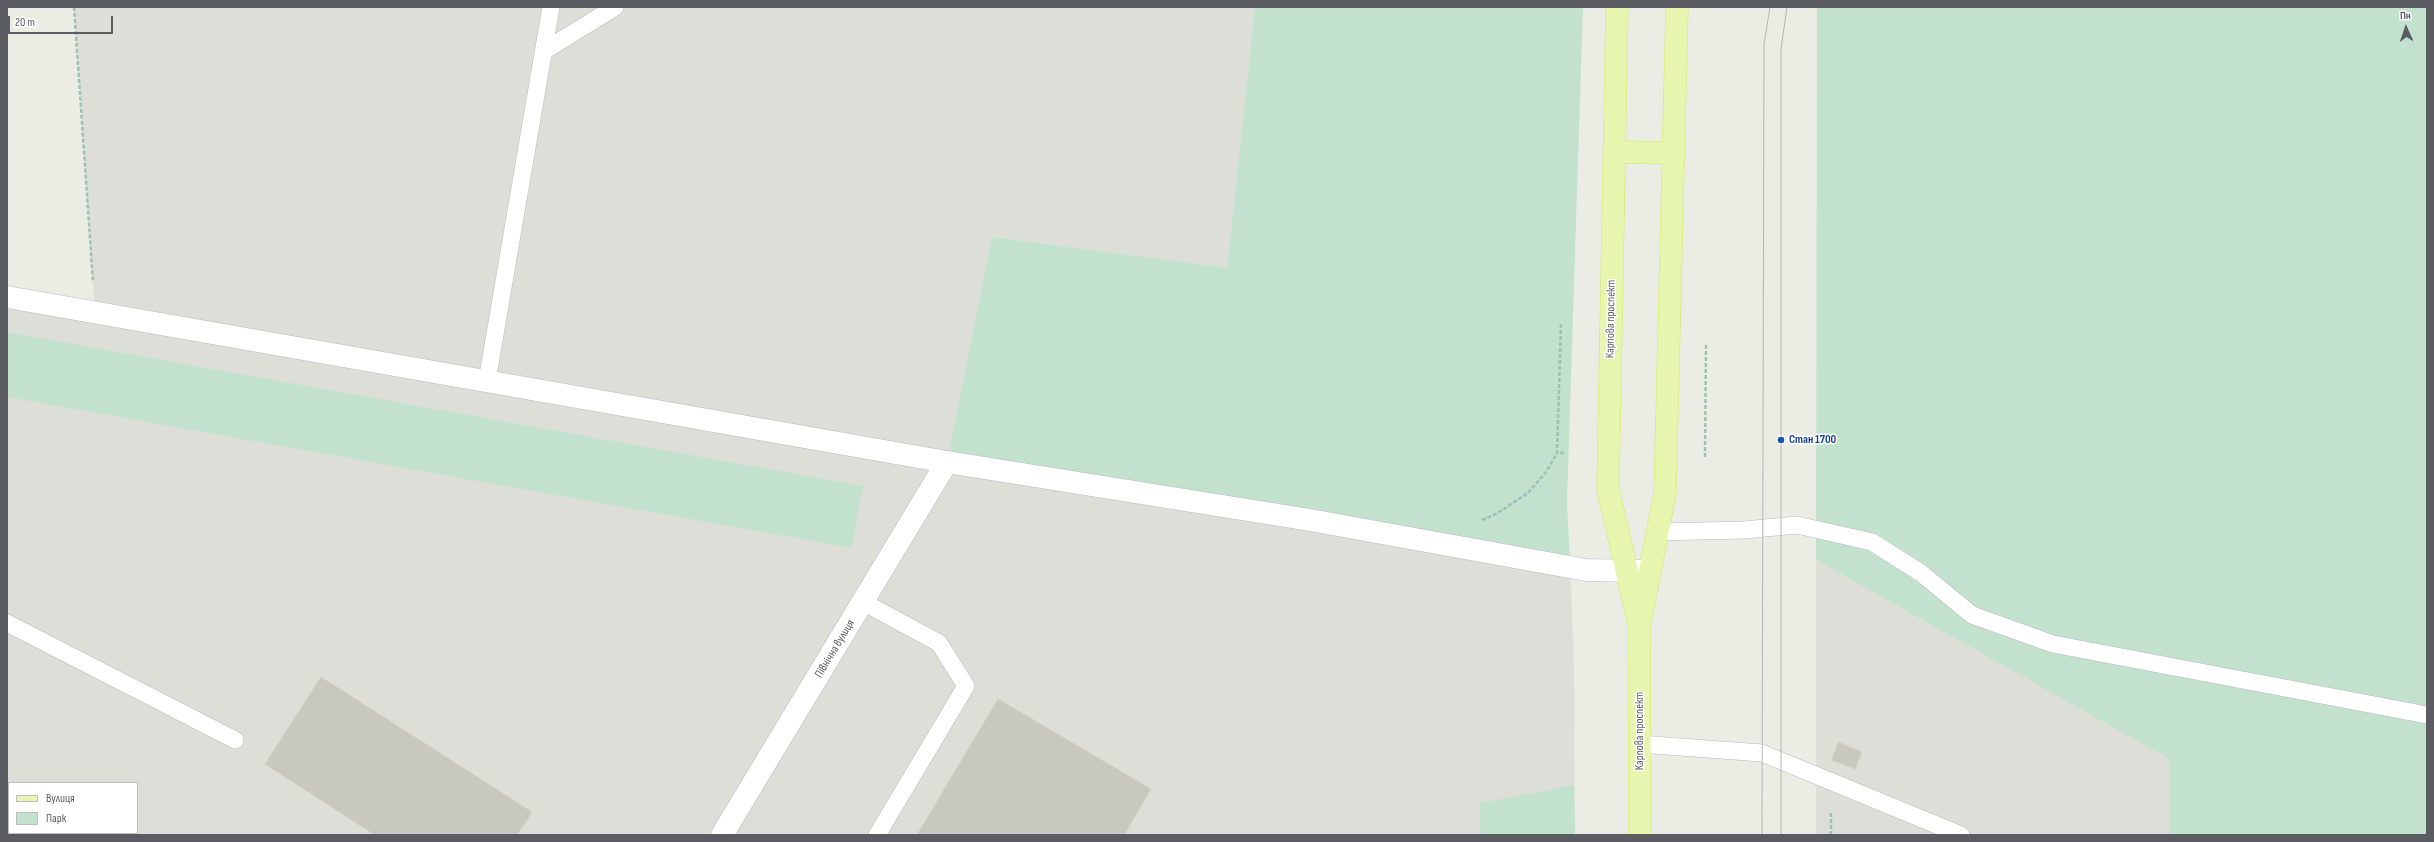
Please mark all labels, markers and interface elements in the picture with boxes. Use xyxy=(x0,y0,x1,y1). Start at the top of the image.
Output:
scale bar xyxy=(10,8,115,34)
north arrow xyxy=(2386,8,2426,48)
text: Пн xyxy=(2400,9,2411,22)
text: 20 m xyxy=(15,15,35,30)
street label: Карпова проспект xyxy=(1603,280,1619,358)
place label: Стан 1700 xyxy=(1789,433,1836,447)
marker: Стан 1700 xyxy=(1776,435,1786,445)
street label: Північна вулиця xyxy=(812,617,858,681)
street label: Карпова проспект xyxy=(1633,692,1647,770)
legend xyxy=(8,782,138,834)
text: Вулиця xyxy=(46,791,75,806)
text: Парк xyxy=(46,811,66,826)

